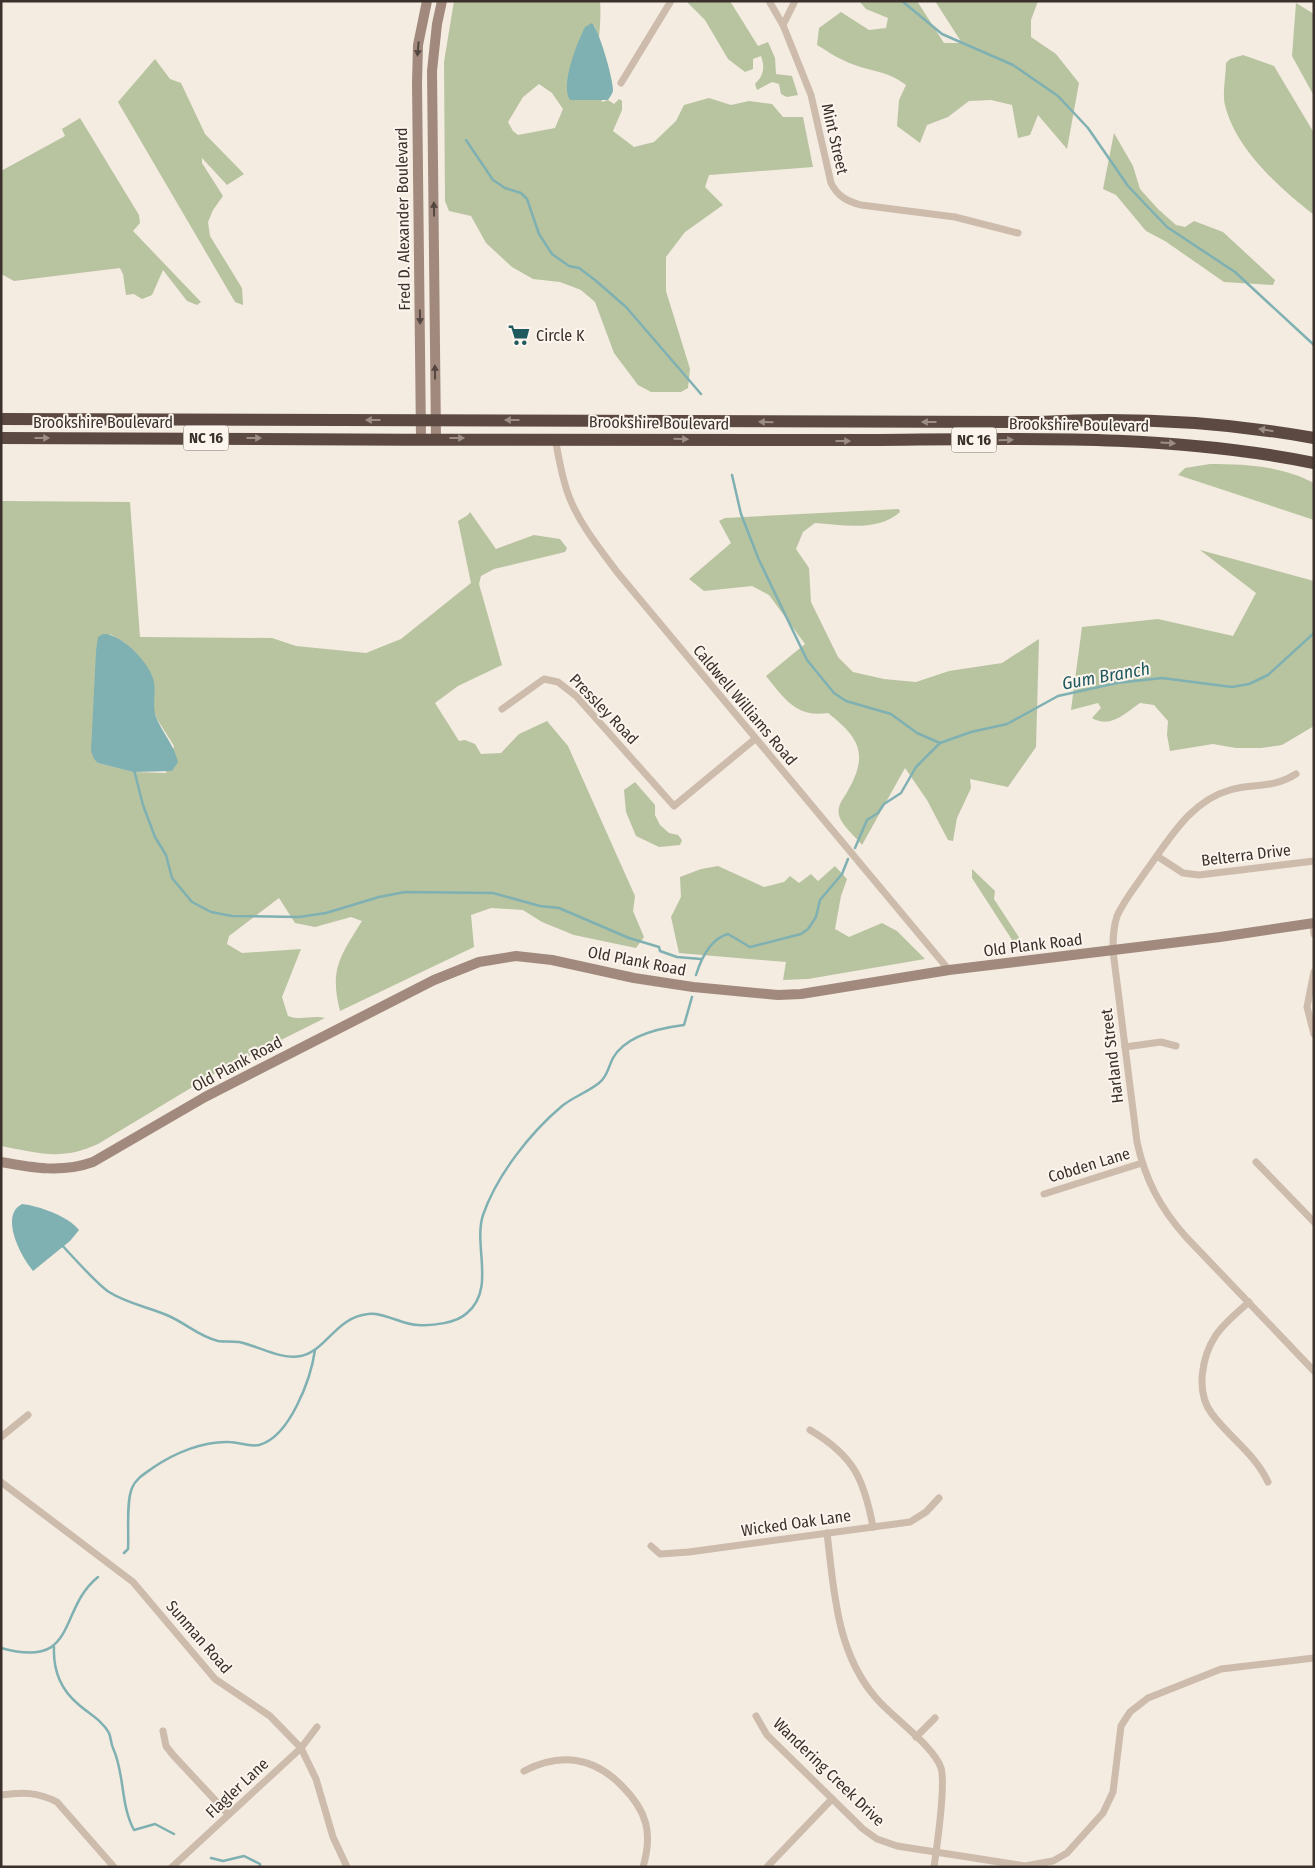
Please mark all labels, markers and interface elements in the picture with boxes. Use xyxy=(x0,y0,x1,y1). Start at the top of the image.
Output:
one-way arrow xyxy=(414,42,422,58)
street label: Mint Street xyxy=(818,102,853,177)
street label: Fred D. Alexander Boulevard xyxy=(392,127,414,311)
one-way arrow xyxy=(429,201,437,217)
one-way arrow xyxy=(416,309,424,325)
supermarket icon: Circle K xyxy=(506,322,532,348)
place label: Circle K xyxy=(536,326,585,345)
one-way arrow xyxy=(431,363,439,379)
street label: Brookshire Boulevard xyxy=(589,412,729,434)
street label: Brookshire Boulevard xyxy=(33,413,173,432)
street label: Brookshire Boulevard xyxy=(1009,414,1149,436)
one-way arrow xyxy=(365,416,381,424)
one-way arrow xyxy=(504,416,520,424)
one-way arrow xyxy=(758,418,774,426)
one-way arrow xyxy=(920,418,936,426)
one-way arrow xyxy=(1257,425,1273,433)
road number: NC 16 xyxy=(184,426,228,450)
road number: NC 16 xyxy=(952,428,996,452)
one-way arrow xyxy=(34,434,50,442)
one-way arrow xyxy=(246,434,262,442)
one-way arrow xyxy=(449,434,465,442)
one-way arrow xyxy=(673,436,689,444)
one-way arrow xyxy=(998,436,1014,444)
one-way arrow xyxy=(836,437,852,445)
one-way arrow xyxy=(1161,439,1177,447)
street label: Caldwell Williams Road xyxy=(689,641,801,769)
water label: Gum Branch xyxy=(1060,657,1152,695)
street label: Pressley Road xyxy=(566,670,642,748)
street label: Belterra Drive xyxy=(1200,840,1292,870)
street label: Old Plank Road xyxy=(982,930,1084,960)
street label: Old Plank Road xyxy=(586,942,688,980)
street label: Harland Street xyxy=(1097,1007,1127,1104)
street label: Old Plank Road xyxy=(189,1032,285,1096)
street label: Cobden Lane xyxy=(1046,1144,1132,1186)
street label: Wicked Oak Lane xyxy=(740,1506,852,1540)
street label: Sunman Road xyxy=(162,1597,236,1677)
street label: Wandering Creek Drive xyxy=(769,1714,889,1830)
street label: Flagler Lane xyxy=(202,1754,272,1822)

